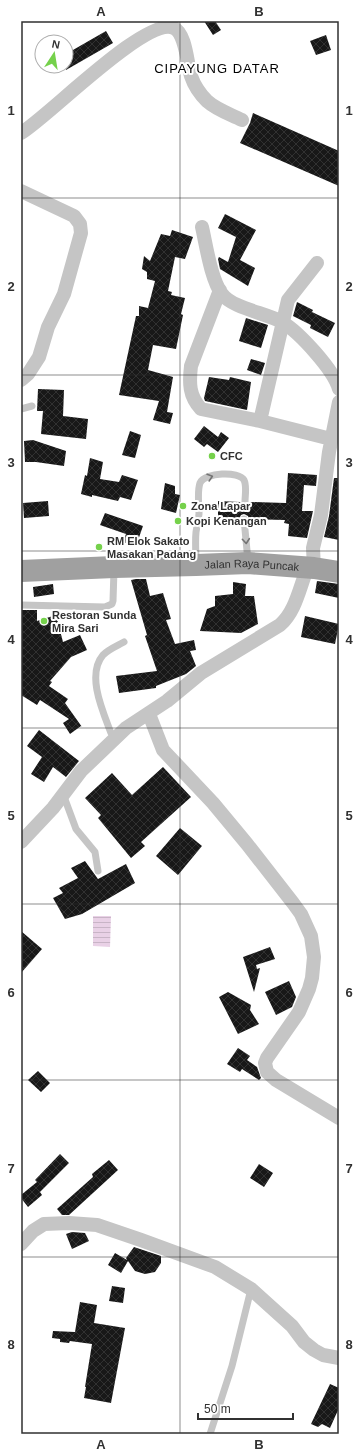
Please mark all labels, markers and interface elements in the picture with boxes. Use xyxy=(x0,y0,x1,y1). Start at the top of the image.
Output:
text: A xyxy=(96,4,106,19)
text: B xyxy=(254,4,264,19)
north arrow xyxy=(34,34,74,74)
text: N xyxy=(51,38,61,51)
district label: CIPAYUNG DATAR xyxy=(154,61,280,76)
text: 1 xyxy=(7,103,15,118)
text: 1 xyxy=(345,103,353,118)
text: 2 xyxy=(7,279,15,294)
text: 2 xyxy=(345,279,353,294)
place label: CFC xyxy=(220,450,243,462)
marker: CFC xyxy=(207,451,217,461)
text: 3 xyxy=(7,455,15,470)
text: 3 xyxy=(345,455,353,470)
one-way arrow xyxy=(206,473,213,481)
place label: Zona Lapar xyxy=(191,500,251,512)
marker: Zona Lapar xyxy=(178,501,188,511)
place label: Kopi Kenangan xyxy=(186,515,267,527)
marker: Kopi Kenangan xyxy=(173,516,183,526)
place label: RM Elok Sakato Masakan Padang xyxy=(107,535,196,560)
one-way arrow xyxy=(242,538,251,544)
marker: RM Elok Sakato Masakan Padang xyxy=(94,542,104,552)
street label: Jalan Raya Puncak xyxy=(204,557,300,573)
place label: Restoran Sunda Mira Sari xyxy=(52,609,137,634)
marker: Restoran Sunda Mira Sari xyxy=(39,616,49,626)
text: 4 xyxy=(7,632,15,647)
text: 4 xyxy=(345,632,353,647)
text: 5 xyxy=(7,808,15,823)
text: 5 xyxy=(345,808,353,823)
text: 6 xyxy=(7,985,15,1000)
text: 6 xyxy=(345,985,353,1000)
text: 7 xyxy=(7,1161,15,1176)
text: 7 xyxy=(345,1161,353,1176)
text: 8 xyxy=(7,1337,15,1352)
text: 8 xyxy=(345,1337,353,1352)
scale bar xyxy=(198,1395,293,1421)
text: 50 m xyxy=(204,1402,231,1416)
text: A xyxy=(96,1437,106,1452)
text: B xyxy=(254,1437,264,1452)

